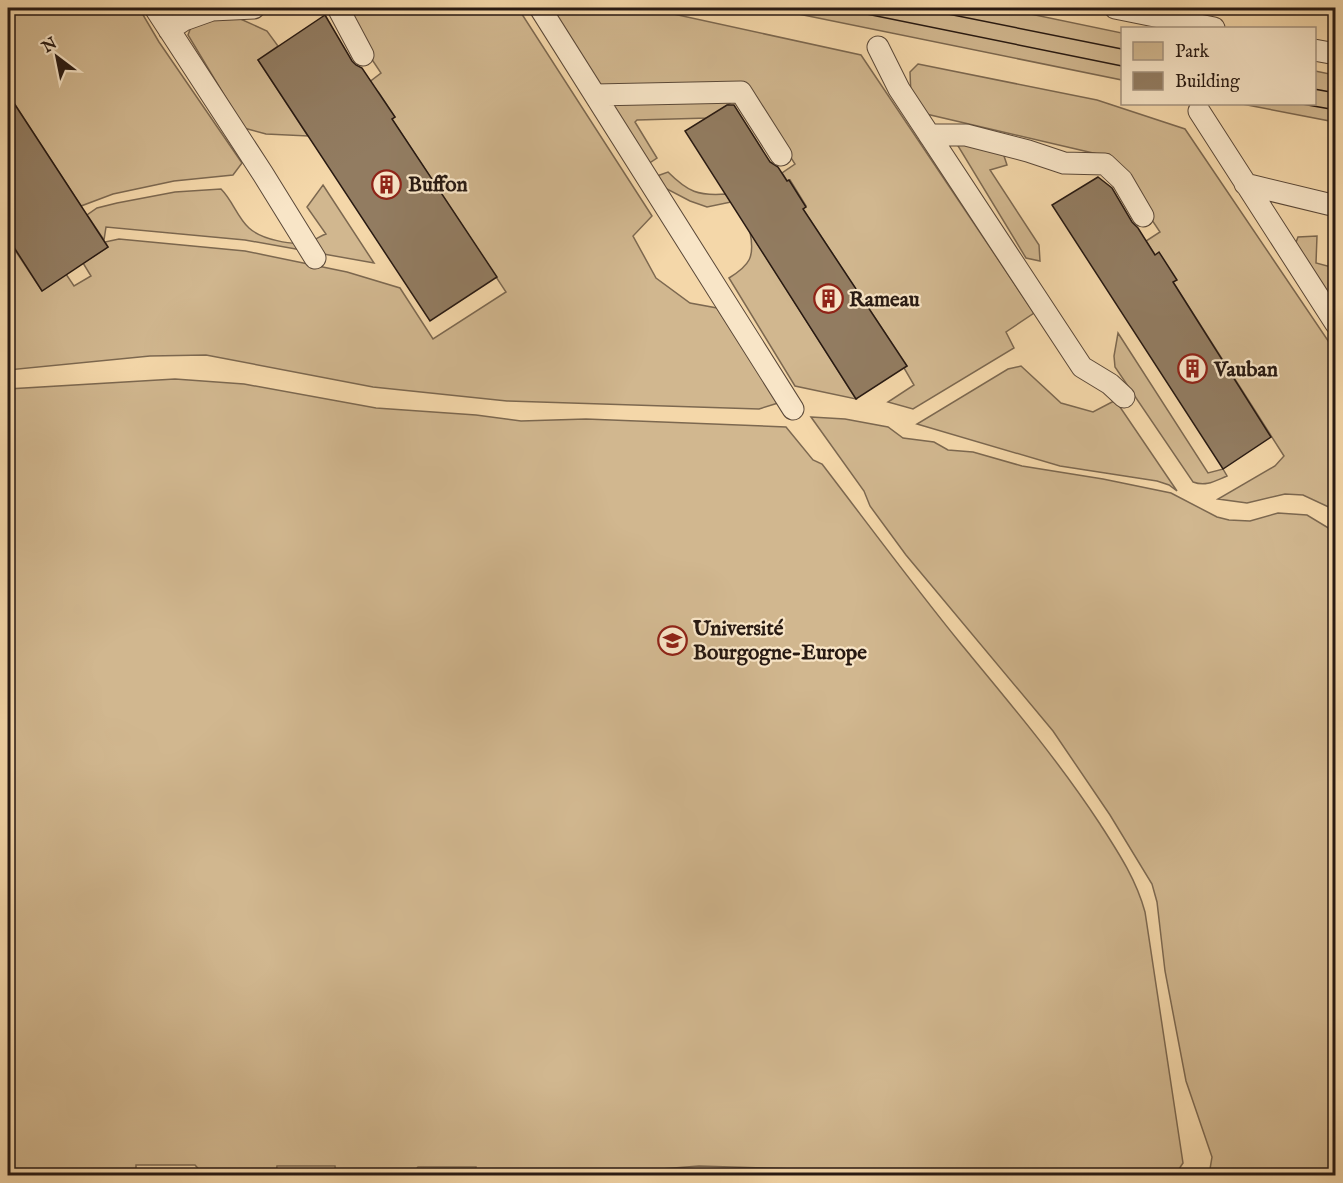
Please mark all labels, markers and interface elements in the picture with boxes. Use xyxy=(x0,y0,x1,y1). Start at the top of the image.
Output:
north arrow xyxy=(27,27,87,87)
legend xyxy=(1121,27,1316,105)
text: N xyxy=(38,34,61,59)
text: Park xyxy=(1175,41,1210,64)
text: Building xyxy=(1175,71,1240,94)
building icon: Buffon xyxy=(371,168,403,200)
place label: Buffon xyxy=(408,172,468,199)
building icon: Rameau xyxy=(812,283,844,315)
place label: Rameau xyxy=(849,287,920,314)
building icon: Vauban xyxy=(1177,353,1209,385)
place label: Vauban xyxy=(1213,357,1278,384)
place label: Université Bourgogne-Europe xyxy=(692,616,867,667)
school or university icon: Université Bourgogne-Europe xyxy=(656,624,688,656)

